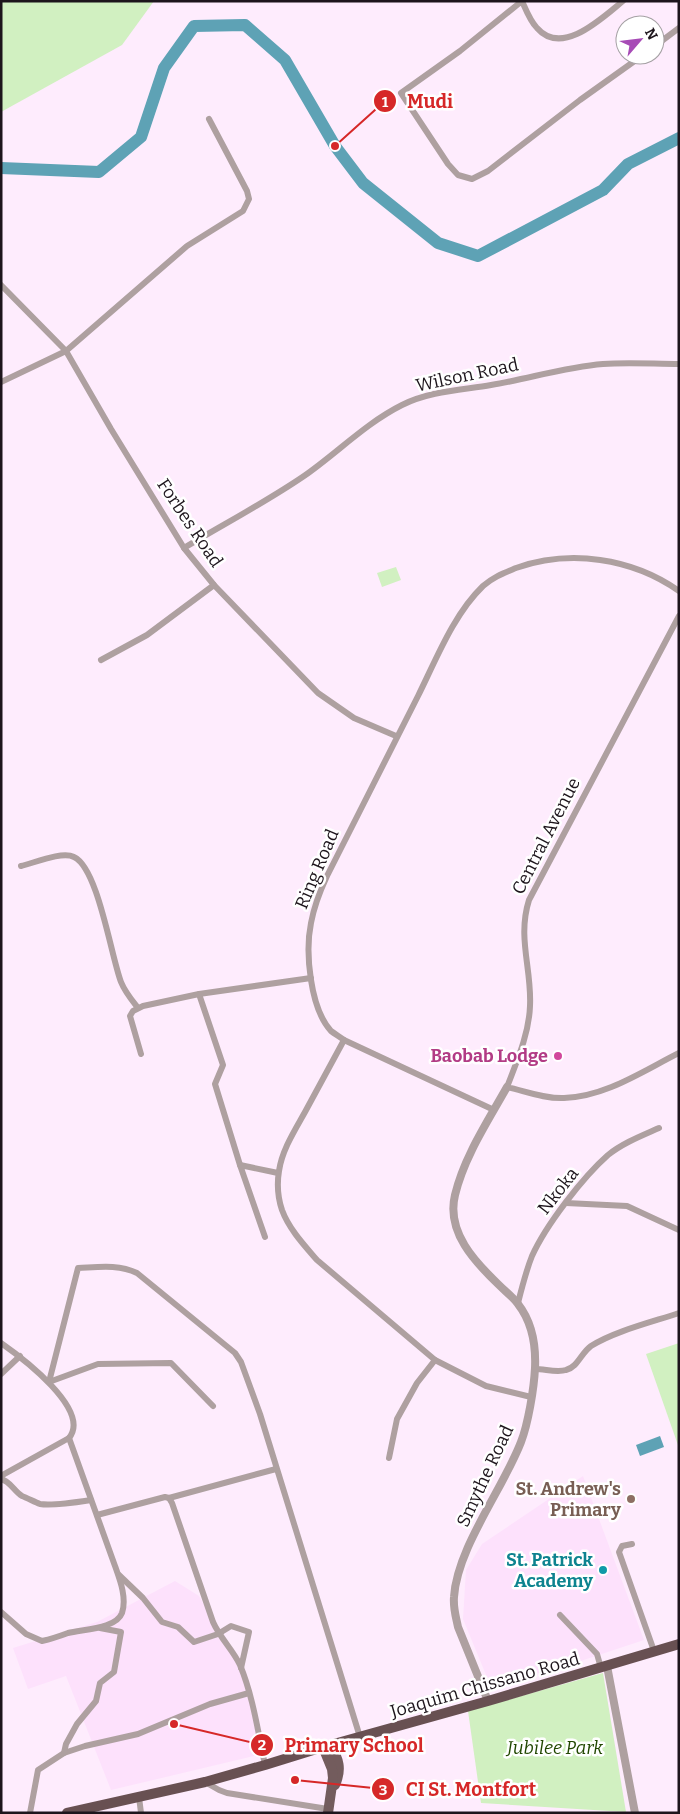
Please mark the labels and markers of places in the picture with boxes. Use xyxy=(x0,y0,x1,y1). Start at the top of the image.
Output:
callout: Mudi xyxy=(372,84,463,118)
place label: Baobab Lodge xyxy=(430,1045,548,1067)
marker: Baobab Lodge xyxy=(552,1050,564,1062)
place label: St. Andrew's Primary xyxy=(515,1478,622,1521)
marker: St. Andrew's Primary xyxy=(625,1493,637,1505)
place label: St. Patrick Academy xyxy=(506,1549,594,1592)
marker: St. Patrick Academy xyxy=(597,1564,609,1576)
callout: Primary School xyxy=(249,1728,433,1762)
callout: CI St. Montfort xyxy=(371,1772,546,1806)

